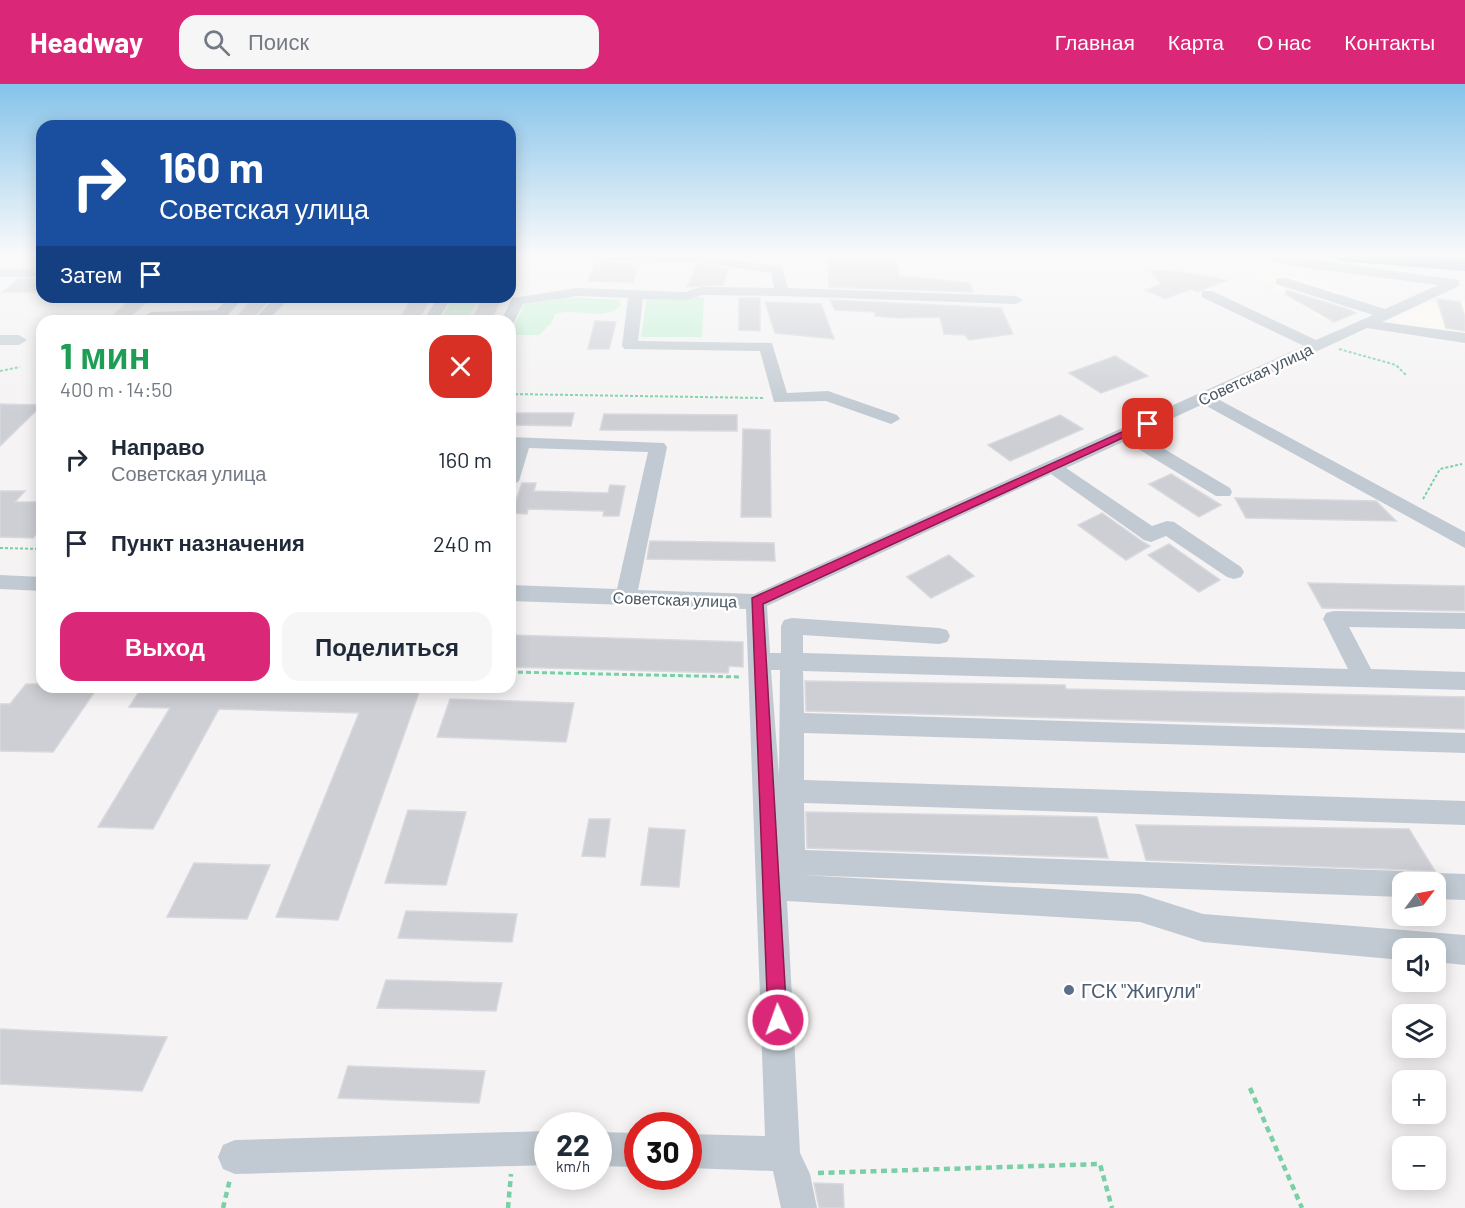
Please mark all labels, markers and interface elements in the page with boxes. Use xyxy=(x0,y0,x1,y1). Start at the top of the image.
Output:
search box xyxy=(179,15,599,69)
text: Headway xyxy=(30,25,143,59)
icon: search xyxy=(200,26,233,59)
text: Поиск xyxy=(248,28,309,54)
text: Главная xyxy=(1055,29,1135,54)
text: Карта xyxy=(1168,29,1224,54)
text: О нас xyxy=(1257,29,1311,54)
text: Контакты xyxy=(1344,29,1435,54)
text: 160 m xyxy=(159,141,264,191)
icon: right xyxy=(60,144,138,222)
text: Советская улица xyxy=(159,192,369,224)
icon: arrive xyxy=(134,258,167,291)
text: Затем xyxy=(60,261,122,287)
text: 1 мин xyxy=(60,333,150,376)
button: close xyxy=(429,335,492,398)
street label: Советская улица xyxy=(1195,339,1315,409)
text: 400 m · 14:50 xyxy=(60,377,173,401)
pin xyxy=(1122,398,1173,449)
icon: arrive xyxy=(1131,407,1164,440)
text: Направо xyxy=(111,433,205,459)
icon: right xyxy=(60,443,93,476)
text: 160 m xyxy=(438,446,492,472)
text: Советская улица xyxy=(111,461,266,485)
icon: arrive xyxy=(60,527,93,560)
text: Пункт назначения xyxy=(111,529,305,555)
text: 240 m xyxy=(433,530,492,556)
street label: Советская улица xyxy=(613,587,738,611)
button: Выход xyxy=(60,612,270,681)
button: Поделиться xyxy=(282,612,492,681)
north arrow xyxy=(1392,872,1446,926)
map controls xyxy=(1392,872,1446,1190)
button: sound xyxy=(1392,938,1446,992)
place label: ГСК "Жигули" xyxy=(1081,978,1201,1002)
marker: ГСК "Жигули" xyxy=(1062,983,1076,997)
position arrow xyxy=(746,988,810,1052)
button: layers xyxy=(1392,1004,1446,1058)
button: + xyxy=(1392,1070,1446,1124)
speed limit sign: 30 xyxy=(624,1112,702,1190)
text: 22 xyxy=(556,1126,590,1162)
button: − xyxy=(1392,1136,1446,1190)
text: km/h xyxy=(556,1157,590,1175)

